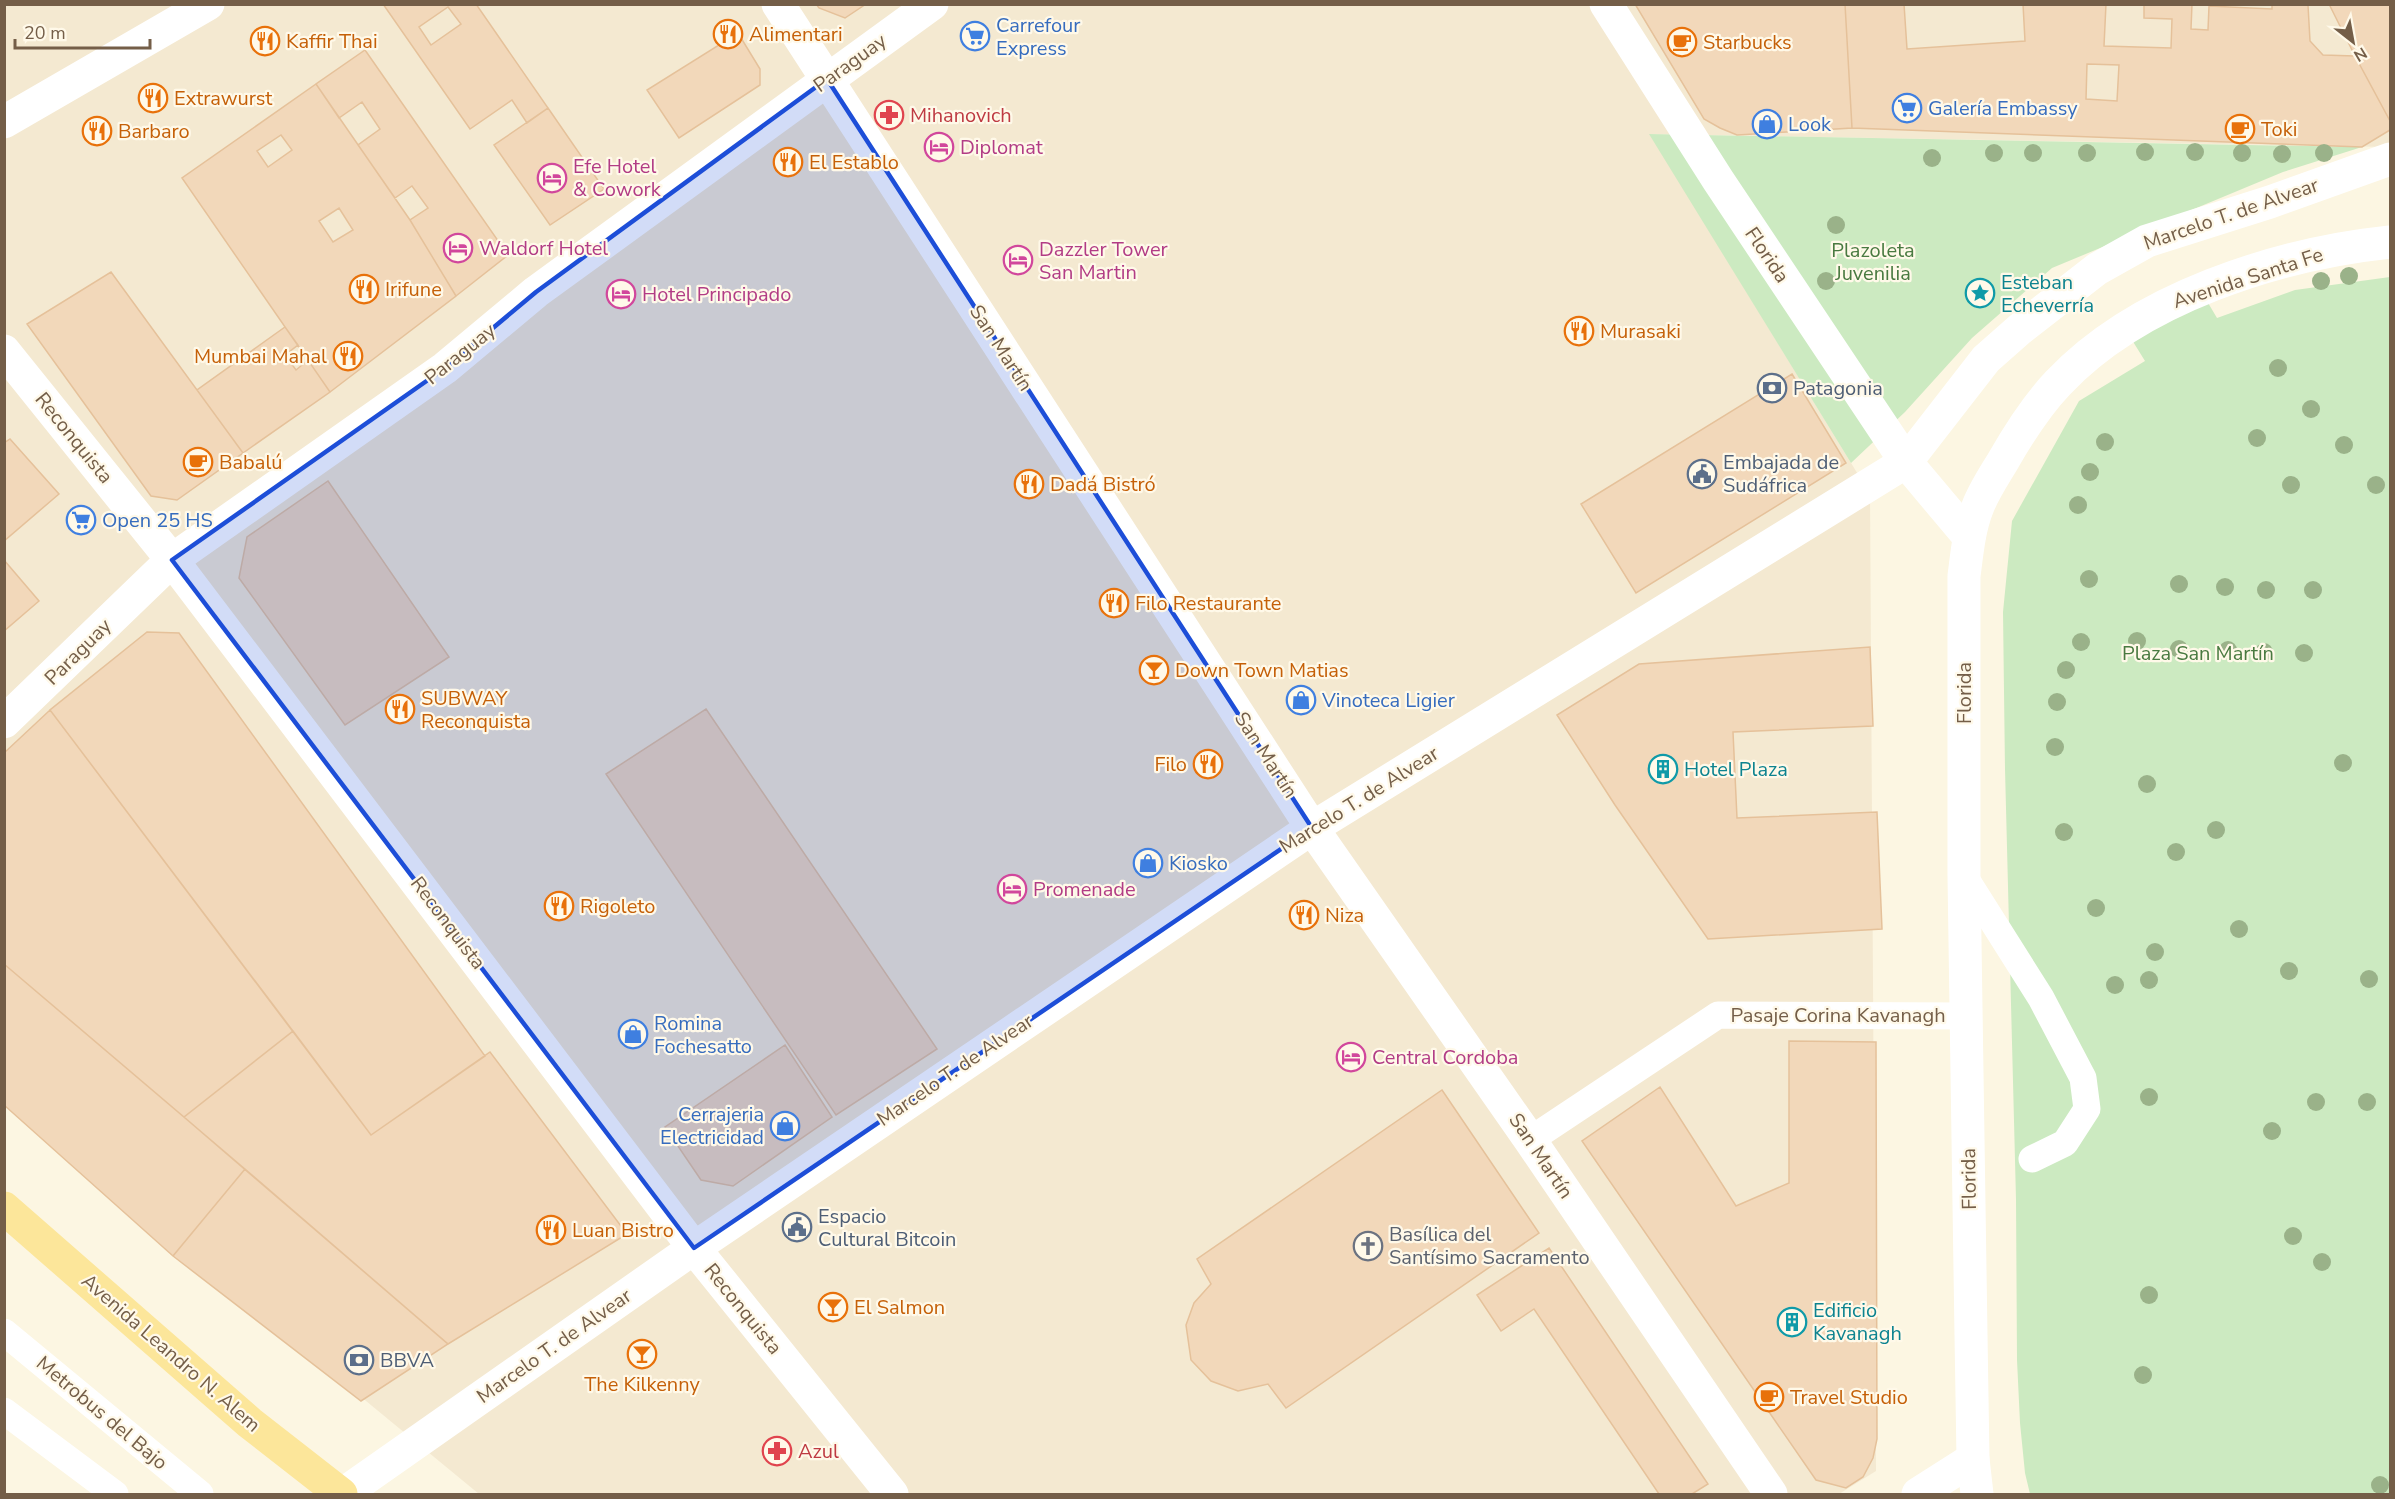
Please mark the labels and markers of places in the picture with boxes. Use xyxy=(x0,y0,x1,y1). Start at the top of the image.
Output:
place label: Carrefour Express xyxy=(996,12,1080,62)
restaurant icon: Alimentari xyxy=(712,18,744,50)
supermarket icon: Carrefour Express xyxy=(959,20,991,52)
place label: Alimentari xyxy=(749,21,843,48)
restaurant icon: Kaffir Thai xyxy=(249,25,281,57)
cafe icon: Starbucks xyxy=(1666,26,1698,58)
place label: Kaffir Thai xyxy=(286,28,378,55)
place label: Starbucks xyxy=(1703,29,1792,56)
restaurant icon: Extrawurst xyxy=(137,82,169,114)
place label: Extrawurst xyxy=(174,85,273,112)
supermarket icon: Galería Embassy xyxy=(1891,92,1923,124)
place label: Galería Embassy xyxy=(1928,95,2078,122)
pharmacy icon: Mihanovich xyxy=(873,99,905,131)
place label: Mihanovich xyxy=(910,102,1012,129)
shop icon: Look xyxy=(1751,108,1783,140)
place label: Look xyxy=(1788,111,1832,138)
cafe icon: Toki xyxy=(2224,113,2256,145)
restaurant icon: Barbaro xyxy=(81,115,113,147)
place label: Toki xyxy=(2261,116,2297,143)
place label: Barbaro xyxy=(118,118,190,145)
hotel icon: Diplomat xyxy=(923,131,955,163)
place label: Diplomat xyxy=(960,134,1044,161)
restaurant icon: El Establo xyxy=(772,146,804,178)
place label: El Establo xyxy=(809,149,899,176)
place label: Efe Hotel & Cowork xyxy=(573,153,662,203)
hotel icon: Efe Hotel & Cowork xyxy=(536,162,568,194)
hotel icon: Waldorf Hotel xyxy=(442,232,474,264)
place label: Waldorf Hotel xyxy=(479,235,608,262)
place label: Dazzler Tower San Martin xyxy=(1039,236,1168,286)
hotel icon: Dazzler Tower San Martin xyxy=(1002,244,1034,276)
place label: Esteban Echeverría xyxy=(2001,269,2094,319)
restaurant icon: Irifune xyxy=(348,273,380,305)
place label: Irifune xyxy=(385,276,442,303)
place icon: Esteban Echeverría xyxy=(1964,277,1996,309)
hotel icon: Hotel Principado xyxy=(605,278,637,310)
place label: Hotel Principado xyxy=(642,281,791,308)
restaurant icon: Murasaki xyxy=(1563,315,1595,347)
place label: Murasaki xyxy=(1600,318,1681,345)
restaurant icon: Mumbai Mahal xyxy=(332,340,364,372)
place label: Mumbai Mahal xyxy=(194,343,327,370)
bank icon: Patagonia xyxy=(1756,372,1788,404)
place label: Patagonia xyxy=(1793,375,1883,402)
cafe icon: Babalú xyxy=(182,446,214,478)
place label: Babalú xyxy=(219,449,283,476)
place label: Embajada de Sudáfrica xyxy=(1723,449,1839,499)
public building icon: Embajada de Sudáfrica xyxy=(1686,458,1718,490)
restaurant icon: Dadá Bistró xyxy=(1013,468,1045,500)
place label: Dadá Bistró xyxy=(1050,471,1156,498)
supermarket icon: Open 25 HS xyxy=(65,504,97,536)
place label: Open 25 HS xyxy=(102,507,213,534)
restaurant icon: Filo Restaurante xyxy=(1098,587,1130,619)
place label: Filo Restaurante xyxy=(1135,590,1281,617)
bar icon: Down Town Matias xyxy=(1138,654,1170,686)
place label: Down Town Matias xyxy=(1175,657,1349,684)
shop icon: Vinoteca Ligier xyxy=(1285,684,1317,716)
place label: SUBWAY Reconquista xyxy=(421,685,531,735)
place label: Vinoteca Ligier xyxy=(1321,687,1455,714)
restaurant icon: SUBWAY Reconquista xyxy=(384,693,416,725)
restaurant icon: Filo xyxy=(1192,748,1224,780)
place label: Filo xyxy=(1154,751,1187,778)
building icon: Hotel Plaza xyxy=(1647,753,1679,785)
place label: Hotel Plaza xyxy=(1684,756,1788,783)
shop icon: Kiosko xyxy=(1132,847,1164,879)
place label: Kiosko xyxy=(1169,850,1228,877)
hotel icon: Promenade xyxy=(996,873,1028,905)
place label: Promenade xyxy=(1033,876,1136,903)
restaurant icon: Rigoleto xyxy=(543,890,575,922)
place label: Rigoleto xyxy=(580,893,655,920)
restaurant icon: Niza xyxy=(1288,899,1320,931)
place label: Niza xyxy=(1325,902,1364,929)
place label: Romina Fochesatto xyxy=(654,1010,752,1060)
shop icon: Romina Fochesatto xyxy=(617,1018,649,1050)
hotel icon: Central Cordoba xyxy=(1335,1041,1367,1073)
place label: Central Cordoba xyxy=(1372,1044,1518,1071)
place label: Cerrajeria Electricidad xyxy=(660,1101,764,1151)
shop icon: Cerrajeria Electricidad xyxy=(769,1110,801,1142)
place label: Espacio Cultural Bitcoin xyxy=(818,1203,956,1253)
public building icon: Espacio Cultural Bitcoin xyxy=(781,1211,813,1243)
restaurant icon: Luan Bistro xyxy=(535,1214,567,1246)
place label: Luan Bistro xyxy=(572,1217,674,1244)
place label: Basílica del Santísimo Sacramento xyxy=(1389,1221,1590,1271)
church icon: Basílica del Santísimo Sacramento xyxy=(1352,1230,1384,1262)
bar icon: El Salmon xyxy=(817,1291,849,1323)
place label: El Salmon xyxy=(854,1294,945,1321)
place label: Edificio Kavanagh xyxy=(1813,1297,1902,1347)
building icon: Edificio Kavanagh xyxy=(1776,1306,1808,1338)
bar icon: The Kilkenny xyxy=(626,1338,658,1370)
bank icon: BBVA xyxy=(343,1344,375,1376)
place label: BBVA xyxy=(380,1347,435,1374)
place label: The Kilkenny xyxy=(584,1371,700,1398)
cafe icon: Travel Studio xyxy=(1753,1381,1785,1413)
place label: Travel Studio xyxy=(1790,1384,1908,1411)
pharmacy icon: Azul xyxy=(761,1435,793,1467)
place label: Azul xyxy=(798,1438,839,1465)

